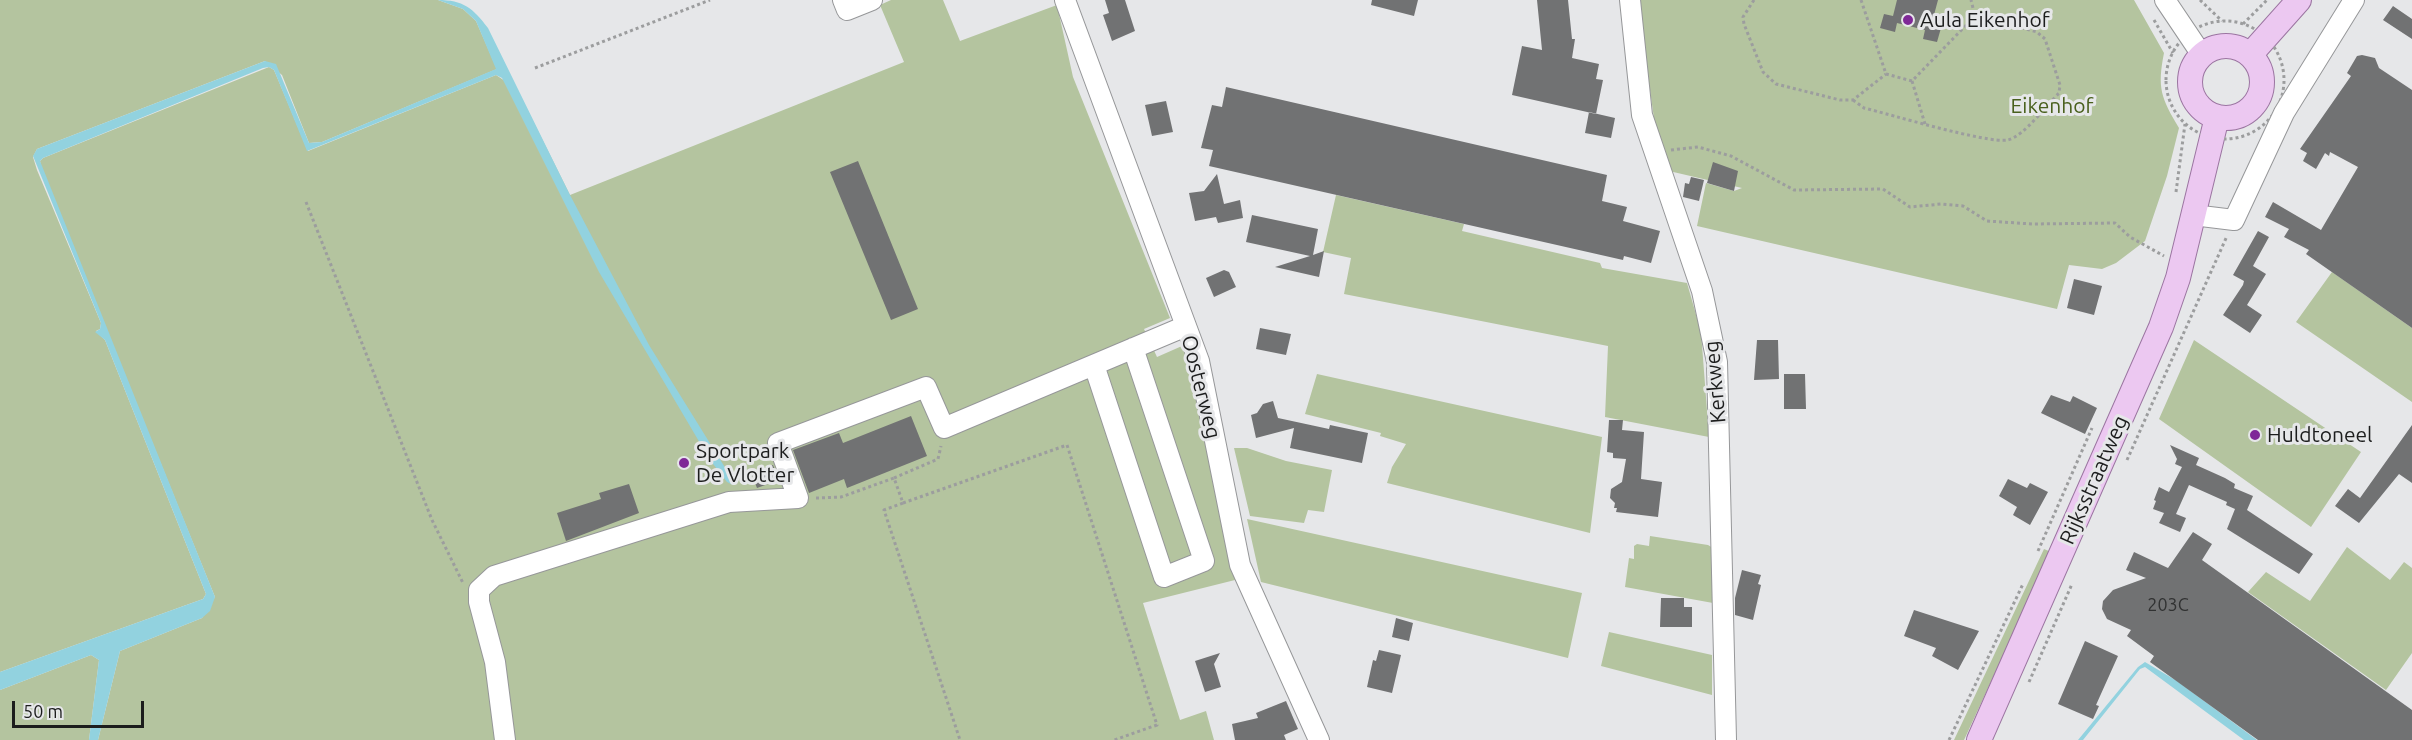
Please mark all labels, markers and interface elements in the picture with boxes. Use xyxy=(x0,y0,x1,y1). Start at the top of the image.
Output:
place label: Aula Eikenhof xyxy=(1920,7,2050,33)
marker: Aula Eikenhof xyxy=(1901,13,1915,27)
park label: Eikenhof xyxy=(2011,93,2093,119)
street label: Oosterweg xyxy=(1176,333,1226,441)
street label: Kerkweg xyxy=(1699,340,1731,424)
street label: Rijksstraatweg xyxy=(2054,412,2134,548)
place label: Huldtoneel xyxy=(2267,422,2373,448)
marker: Huldtoneel xyxy=(2248,428,2262,442)
place label: Sportpark De Vlotter xyxy=(696,438,794,488)
marker: Sportpark De Vlotter xyxy=(677,456,691,470)
house number: 203C xyxy=(2147,594,2189,616)
scale bar xyxy=(15,689,147,727)
text: 50 m xyxy=(23,701,63,721)

